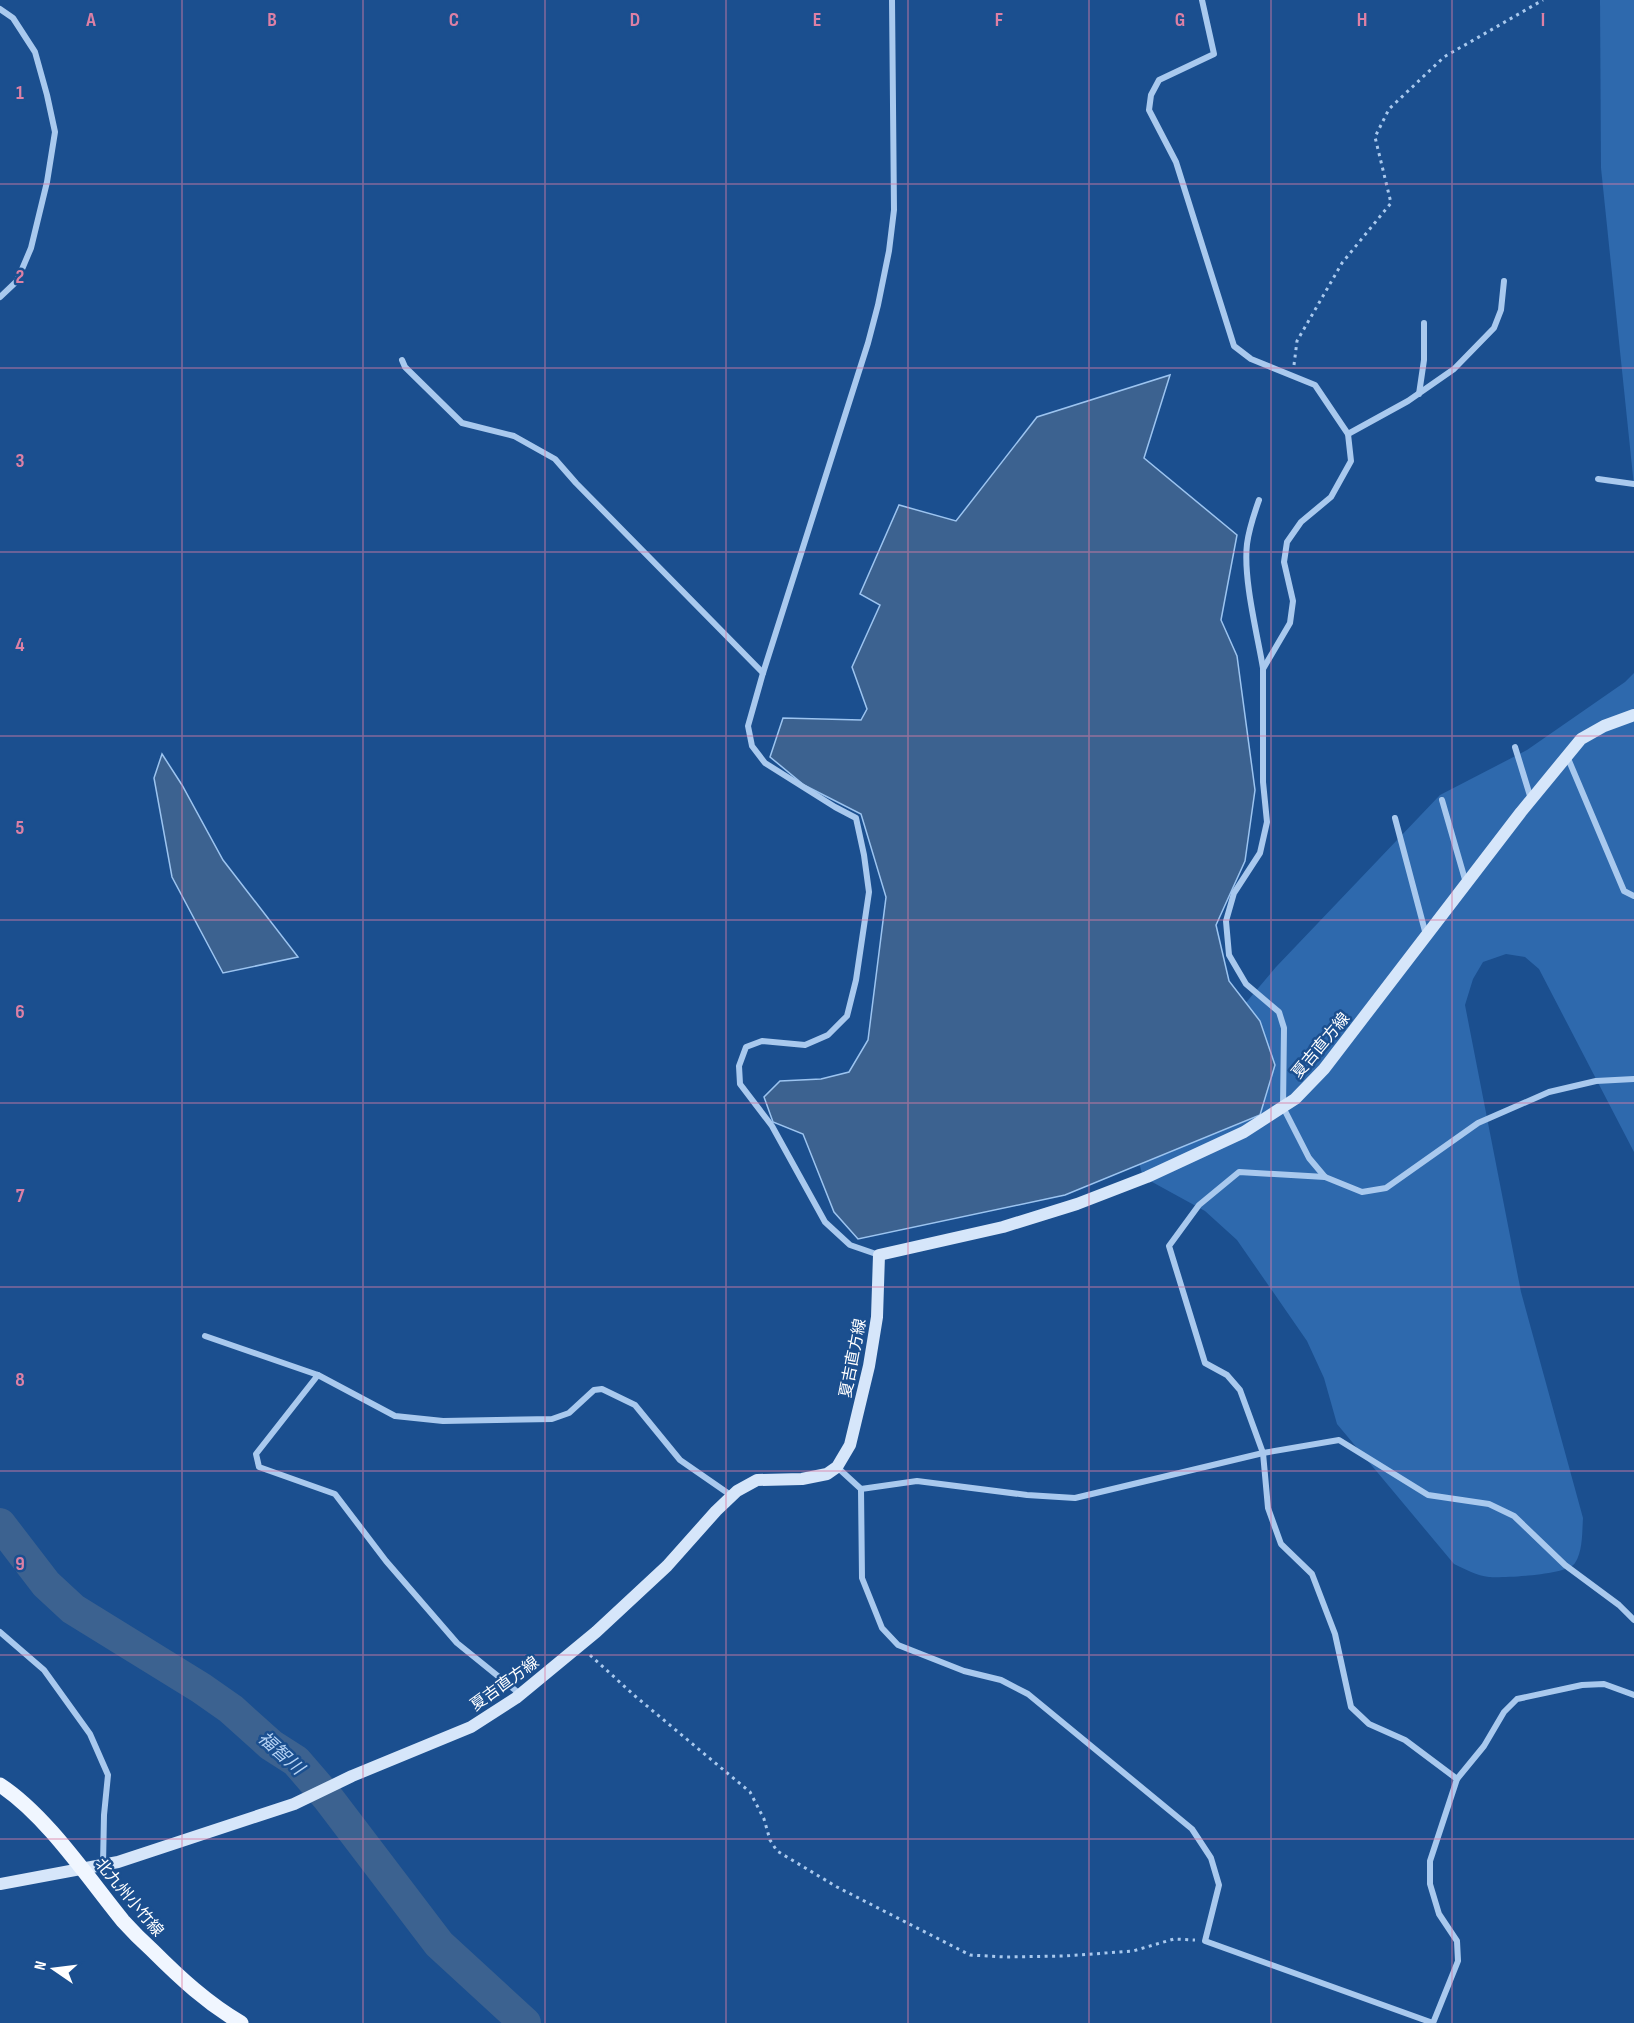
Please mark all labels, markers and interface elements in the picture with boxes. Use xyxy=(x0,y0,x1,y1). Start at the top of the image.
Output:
text: A xyxy=(85,8,96,32)
text: B xyxy=(267,8,277,32)
text: C xyxy=(449,8,459,32)
text: D xyxy=(630,8,640,32)
text: E xyxy=(813,8,821,32)
text: F xyxy=(995,8,1003,32)
text: G xyxy=(1175,8,1185,32)
text: H xyxy=(1357,8,1367,32)
text: I xyxy=(1541,8,1545,32)
text: 1 xyxy=(16,81,24,105)
text: 2 xyxy=(16,265,24,289)
text: 3 xyxy=(16,449,25,473)
text: 4 xyxy=(15,633,25,657)
text: 5 xyxy=(16,816,25,840)
text: 6 xyxy=(15,1000,25,1024)
street label: 夏吉直方線 xyxy=(1288,1009,1354,1083)
text: 7 xyxy=(16,1184,25,1208)
street label: 夏吉直方線 xyxy=(837,1317,870,1399)
text: 8 xyxy=(15,1368,25,1392)
text: 9 xyxy=(15,1552,25,1576)
street label: 夏吉直方線 xyxy=(467,1653,543,1715)
water label: 福智川 xyxy=(254,1728,309,1781)
street label: 北九州小竹線 xyxy=(91,1855,167,1941)
north arrow xyxy=(24,1939,84,1999)
text: N xyxy=(31,1959,51,1972)

